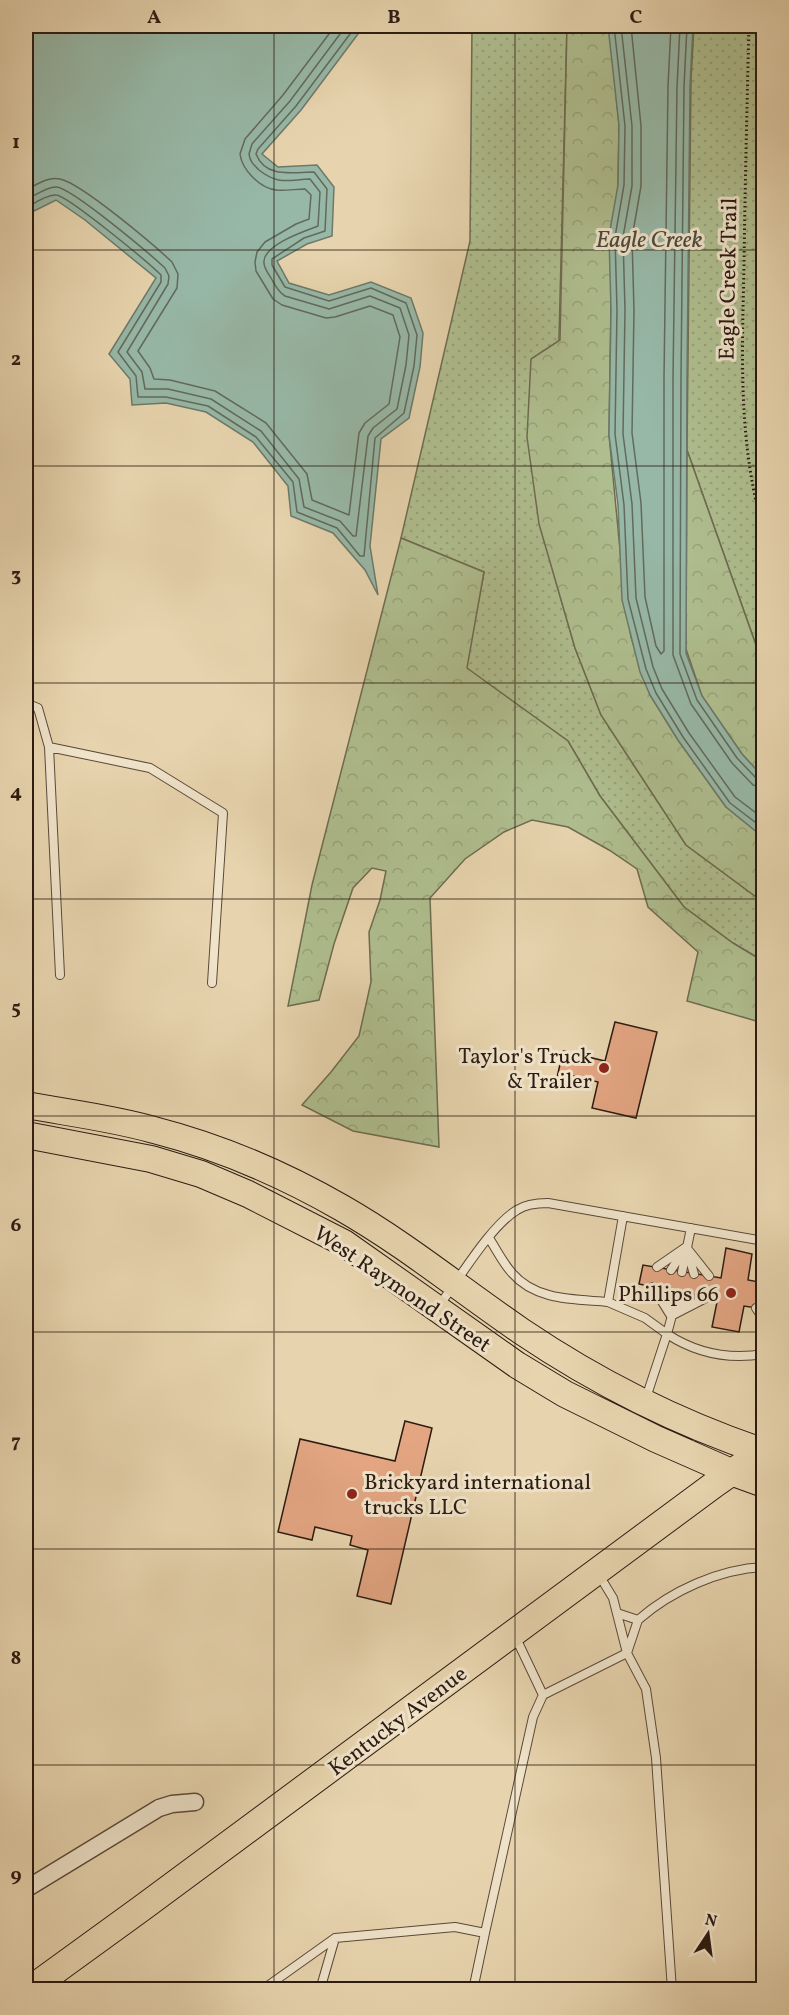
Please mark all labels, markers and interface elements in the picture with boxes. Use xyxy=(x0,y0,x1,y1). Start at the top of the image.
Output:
text: A xyxy=(147,4,161,32)
text: B xyxy=(387,4,401,32)
text: C xyxy=(630,4,643,32)
text: 1 xyxy=(12,129,20,157)
street label: Eagle Creek Trail xyxy=(713,198,746,360)
water label: Eagle Creek xyxy=(595,224,703,258)
text: 2 xyxy=(11,346,21,374)
text: 3 xyxy=(11,562,21,590)
text: 4 xyxy=(10,779,22,807)
text: 5 xyxy=(11,995,21,1023)
place label: Taylor's Truck & Trailer xyxy=(458,1042,592,1098)
marker: Taylor's Truck & Trailer xyxy=(597,1061,611,1075)
text: 6 xyxy=(11,1212,22,1240)
street label: West Raymond Street xyxy=(307,1219,497,1361)
place label: Phillips 66 xyxy=(618,1280,719,1311)
marker: Phillips 66 xyxy=(724,1286,738,1300)
text: 7 xyxy=(11,1428,21,1456)
place label: Brickyard international trucks LLC xyxy=(364,1468,591,1524)
marker: Brickyard international trucks LLC xyxy=(345,1487,359,1501)
text: 8 xyxy=(11,1645,21,1673)
street label: Kentucky Avenue xyxy=(323,1659,474,1785)
text: 9 xyxy=(10,1862,22,1890)
north arrow xyxy=(678,1904,738,1964)
text: N xyxy=(703,1909,719,1933)

